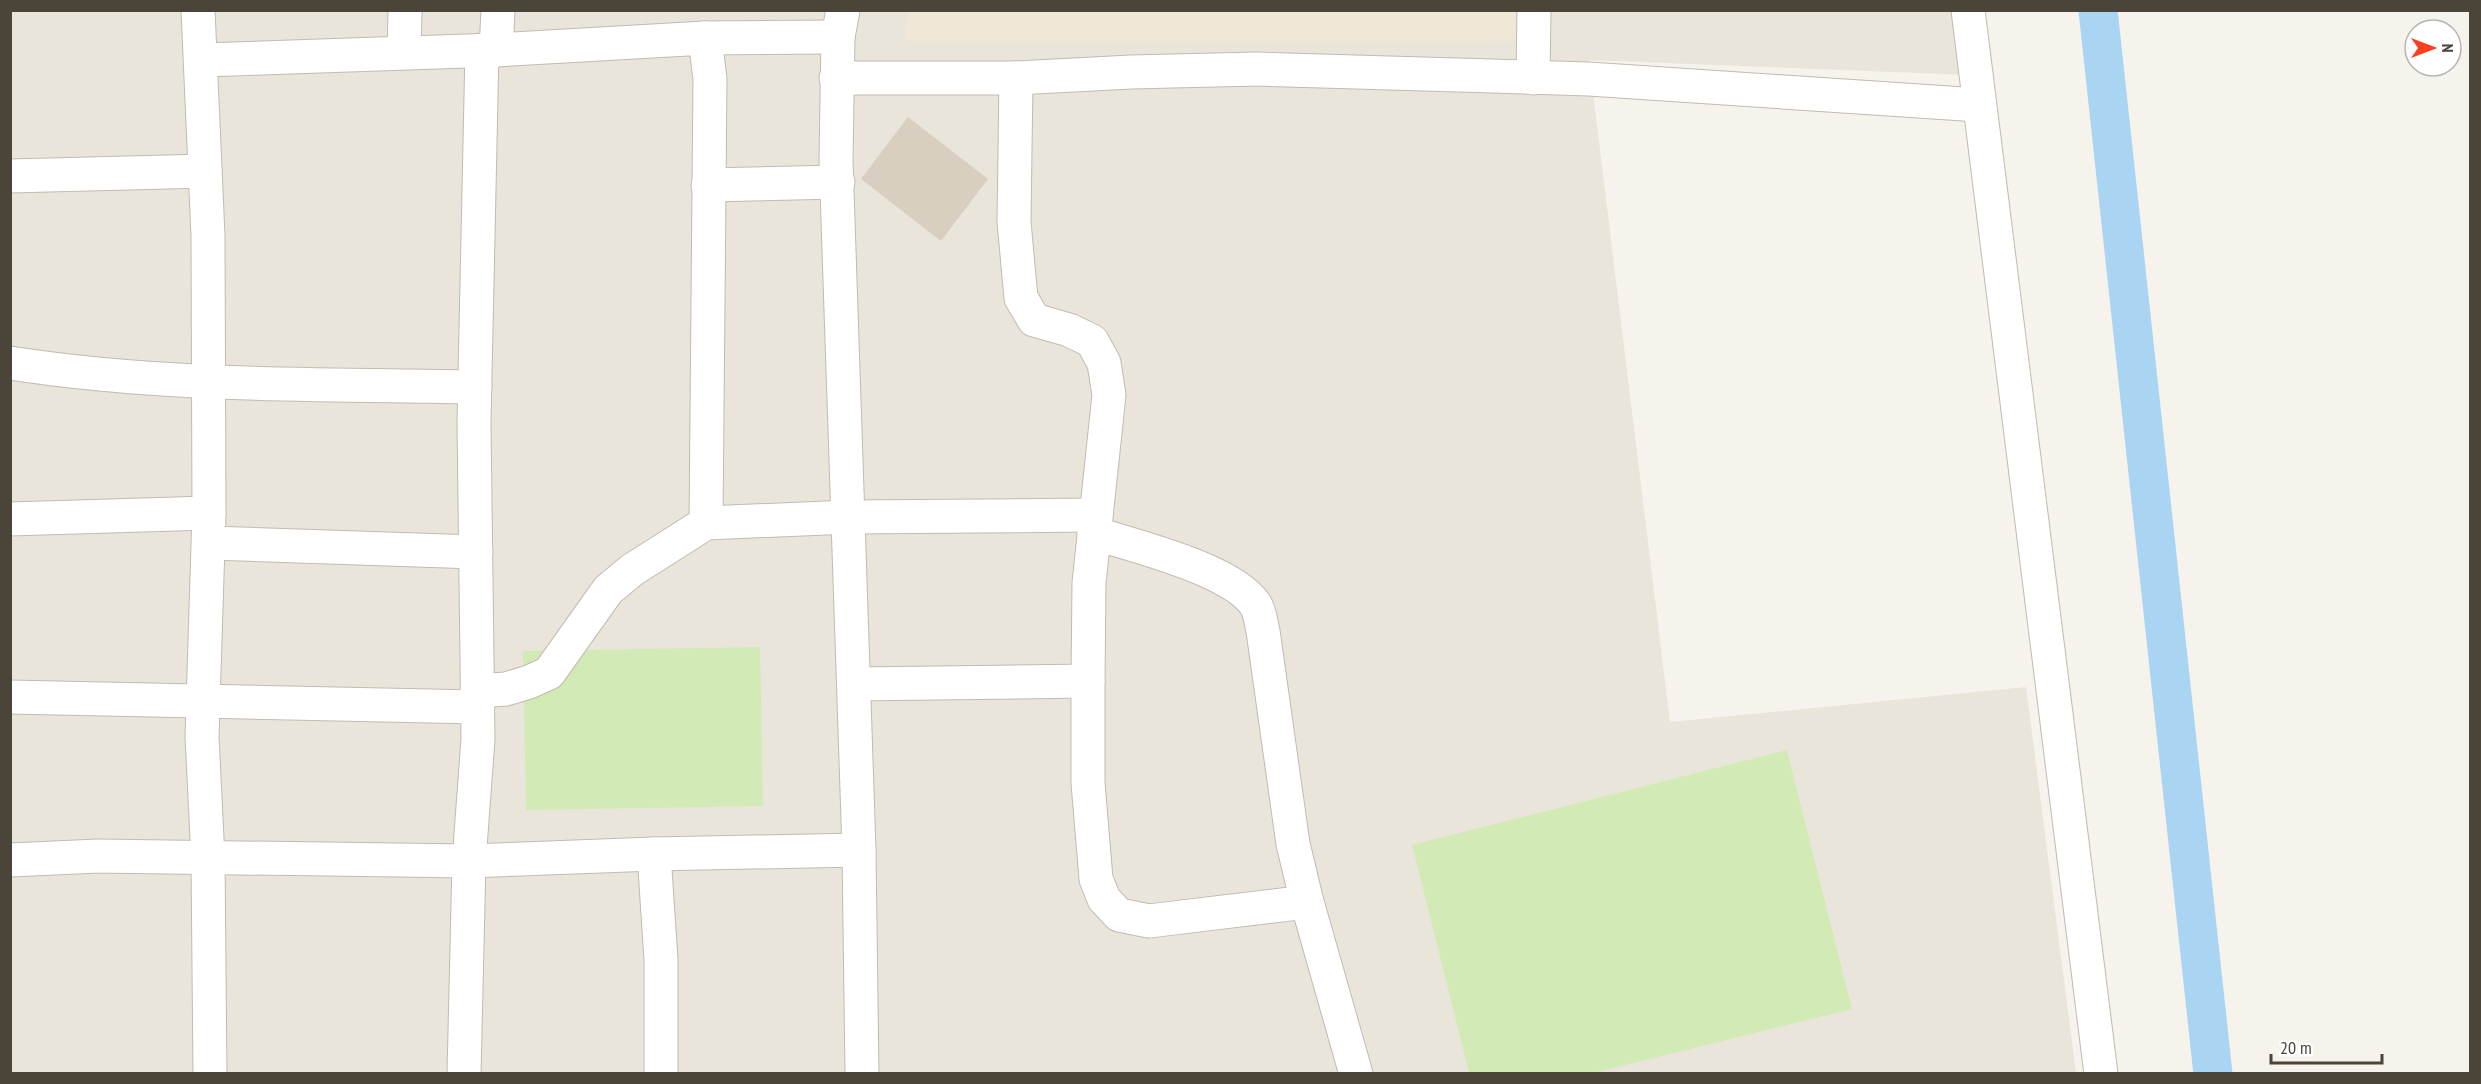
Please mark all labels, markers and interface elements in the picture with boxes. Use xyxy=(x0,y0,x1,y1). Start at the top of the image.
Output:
north arrow xyxy=(2403,18,2463,78)
text: N xyxy=(2438,44,2458,52)
scale bar xyxy=(2271,1027,2382,1065)
text: 20 m xyxy=(2280,1036,2312,1059)

